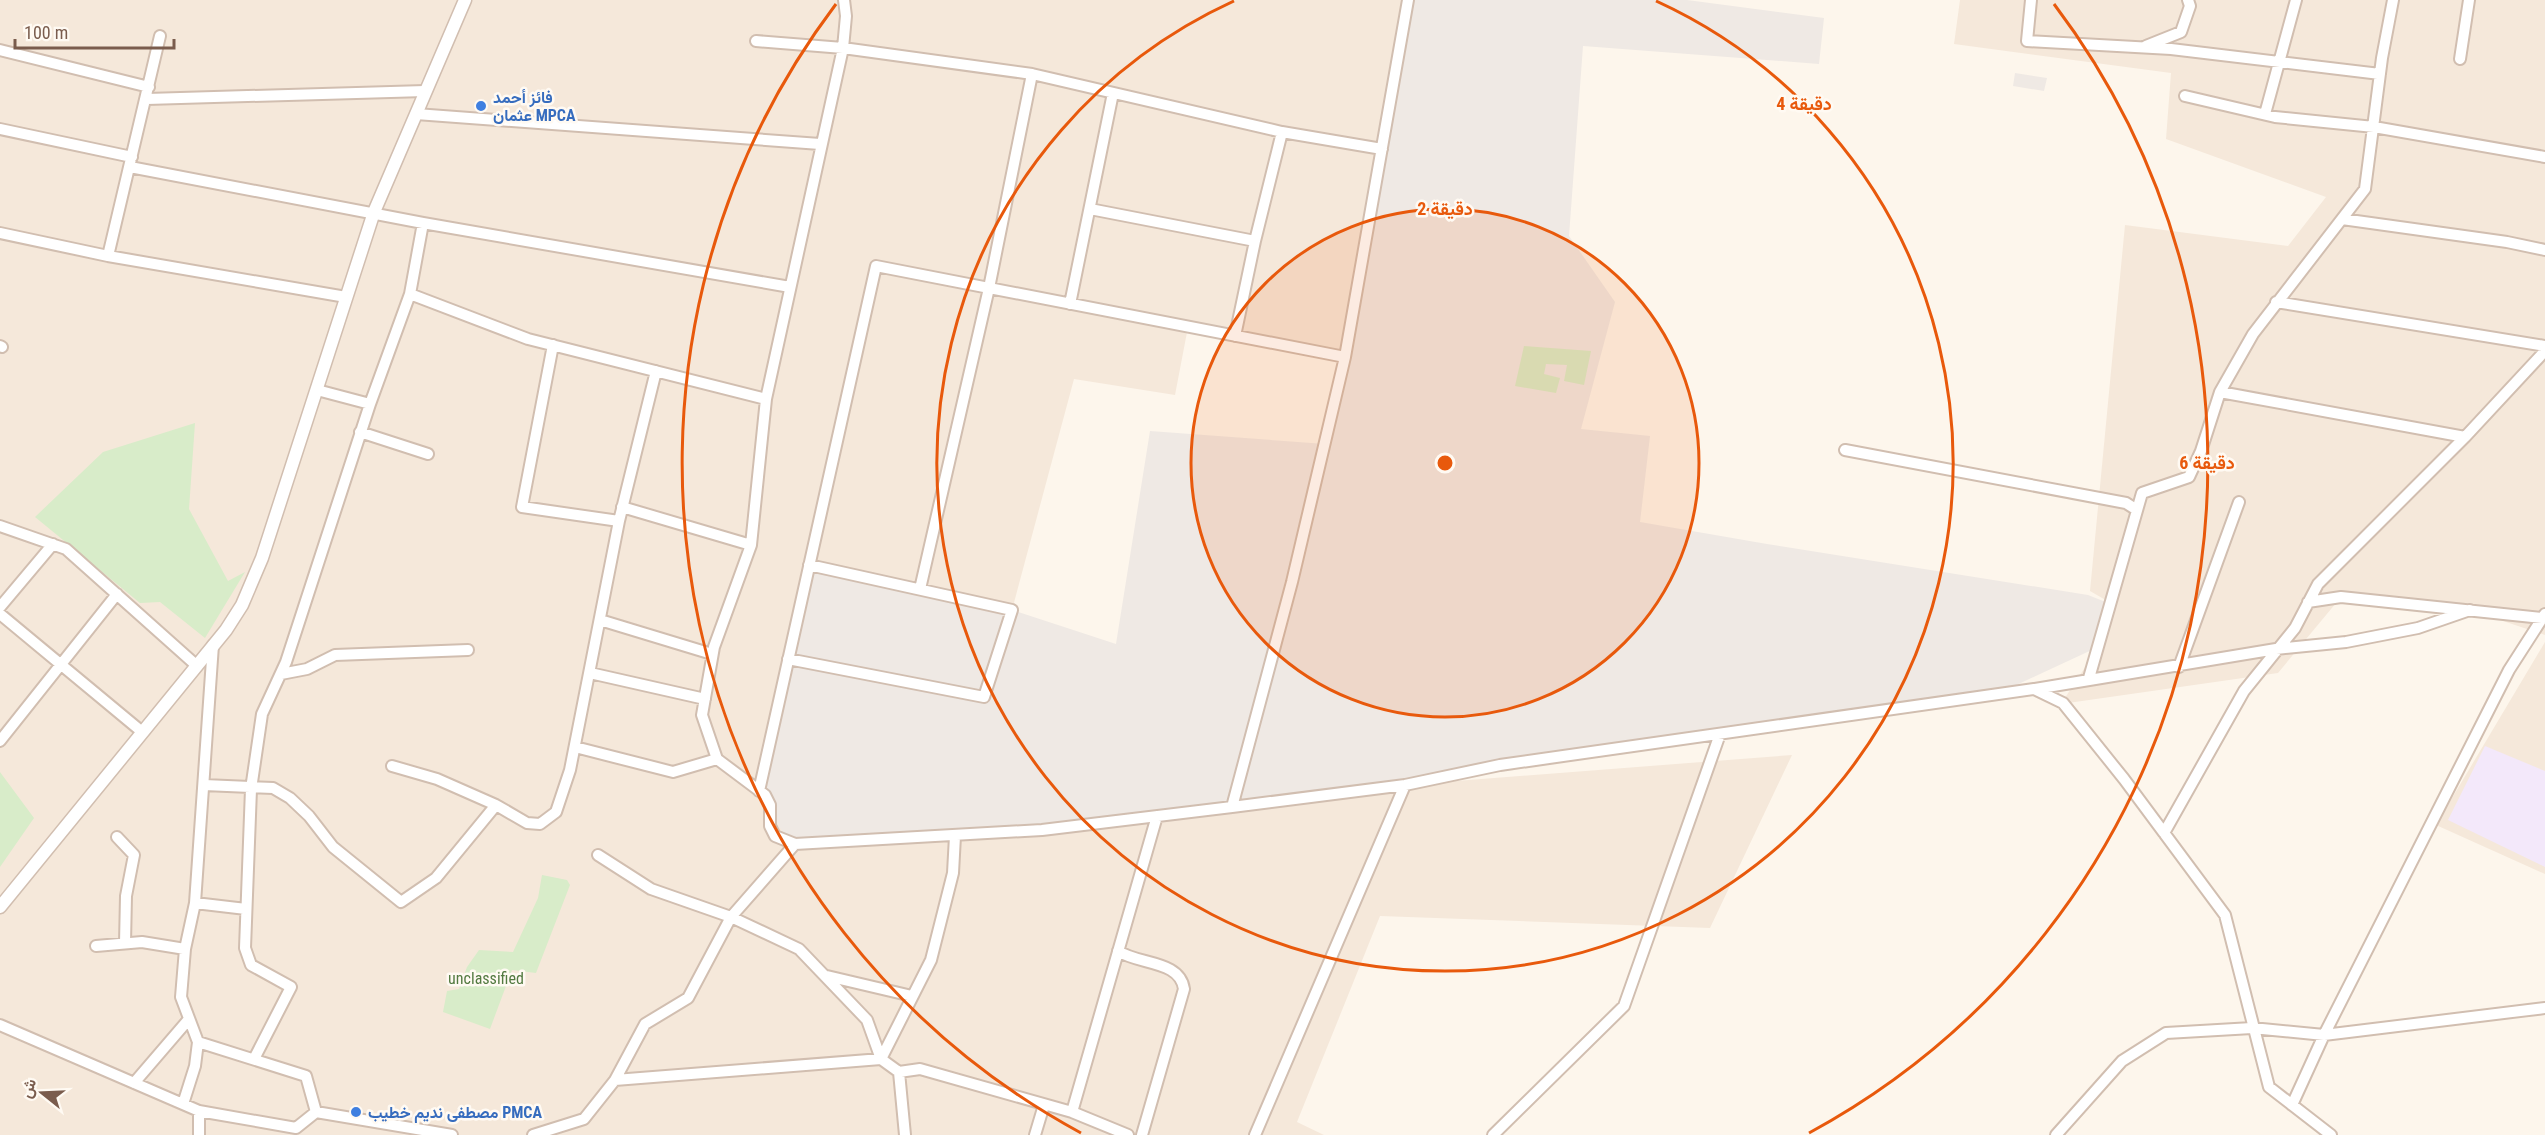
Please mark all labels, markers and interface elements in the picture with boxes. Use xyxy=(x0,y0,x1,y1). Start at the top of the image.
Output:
scale bar xyxy=(15,12,174,50)
text: 100 m xyxy=(24,22,68,43)
place label: فائز أحمد عثمان MPCA xyxy=(493,88,576,125)
text: 4 دقيقة xyxy=(1776,93,1832,115)
marker: فائز أحمد عثمان MPCA xyxy=(474,99,488,113)
text: 2 دقيقة xyxy=(1417,198,1473,220)
text: 6 دقيقة xyxy=(2179,452,2235,474)
centre of rings xyxy=(1435,453,1455,473)
park label: unclassified xyxy=(448,969,524,988)
north arrow xyxy=(12,1063,72,1123)
text: ش xyxy=(16,1076,40,1101)
place label: مصطفى نديم خطيب PMCA xyxy=(368,1103,542,1123)
marker: مصطفى نديم خطيب PMCA xyxy=(349,1105,363,1119)

